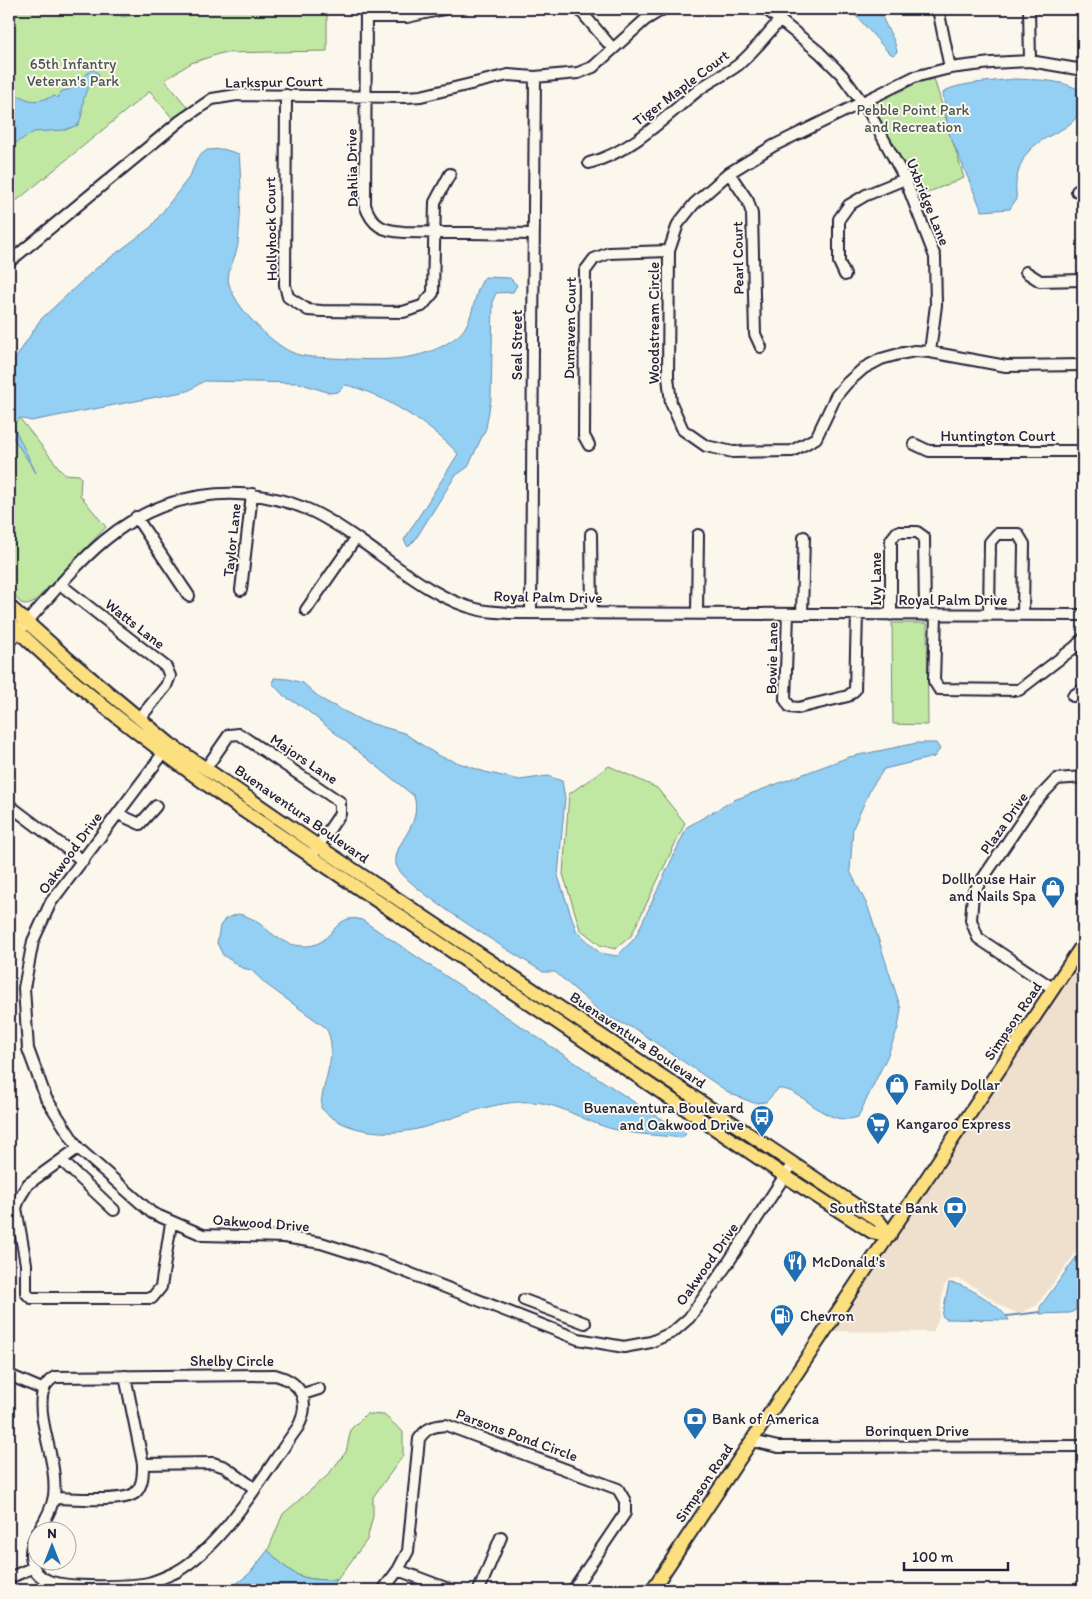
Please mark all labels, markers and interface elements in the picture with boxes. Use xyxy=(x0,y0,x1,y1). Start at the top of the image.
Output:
street label: Tiger Maple Court xyxy=(629,46,733,130)
park label: 65th Infantry Veteran's Park xyxy=(27,55,119,90)
street label: Larkspur Court xyxy=(225,72,324,92)
park label: Pebble Point Park and Recreation xyxy=(857,101,970,136)
street label: Dahlia Drive xyxy=(342,128,362,208)
street label: Uxbridge Lane xyxy=(902,156,954,248)
street label: Hollyhock Court xyxy=(261,176,281,281)
street label: Pearl Court xyxy=(728,221,748,295)
street label: Woodstream Circle xyxy=(645,262,663,384)
street label: Dunraven Court xyxy=(560,276,580,379)
street label: Seal Street xyxy=(508,309,526,380)
street label: Huntington Court xyxy=(941,427,1056,445)
street label: Taylor Lane xyxy=(219,502,245,578)
street label: Ivy Lane xyxy=(867,552,885,606)
street label: Royal Palm Drive xyxy=(493,587,603,607)
street label: Royal Palm Drive xyxy=(899,591,1007,609)
street label: Watts Lane xyxy=(101,595,169,653)
street label: Bowie Lane xyxy=(762,622,782,694)
street label: Majors Lane xyxy=(267,730,341,788)
street label: Buenaventura Boulevard xyxy=(231,761,373,867)
street label: Plaza Drive xyxy=(976,789,1032,857)
street label: Oakwood Drive xyxy=(34,808,106,898)
place label: Dollhouse Hair and Nails Spa xyxy=(942,870,1036,905)
shop icon: Dollhouse Hair and Nails Spa xyxy=(1040,875,1066,909)
street label: Simpson Road xyxy=(980,978,1046,1064)
street label: Buenaventura Boulevard xyxy=(567,988,709,1092)
shop icon: Family Dollar xyxy=(884,1072,910,1106)
place label: Family Dollar xyxy=(914,1076,1000,1094)
place label: Buenaventura Boulevard and Oakwood Drive xyxy=(584,1099,744,1134)
bus stop icon: Buenaventura Boulevard and Oakwood Drive xyxy=(749,1104,775,1138)
supermarket icon: Kangaroo Express xyxy=(865,1111,891,1145)
place label: Kangaroo Express xyxy=(896,1115,1011,1133)
bank icon: SouthState Bank xyxy=(942,1195,968,1229)
place label: SouthState Bank xyxy=(829,1199,938,1217)
street label: Oakwood Drive xyxy=(212,1211,310,1235)
street label: Oakwood Drive xyxy=(672,1219,742,1309)
restaurant icon: McDonald's xyxy=(782,1249,808,1283)
place label: McDonald's xyxy=(812,1253,886,1271)
fuel station icon: Chevron xyxy=(769,1303,795,1337)
place label: Chevron xyxy=(800,1307,854,1325)
street label: Shelby Circle xyxy=(190,1352,274,1370)
street label: Parsons Pond Circle xyxy=(454,1405,580,1465)
bank icon: Bank of America xyxy=(682,1406,708,1440)
place label: Bank of America xyxy=(712,1410,820,1428)
street label: Borinquen Drive xyxy=(865,1422,969,1440)
street label: Simpson Road xyxy=(671,1440,737,1526)
north arrow xyxy=(28,1522,78,1572)
text: N xyxy=(47,1525,57,1542)
scale bar xyxy=(904,1539,1008,1571)
text: 100 m xyxy=(912,1548,954,1566)

